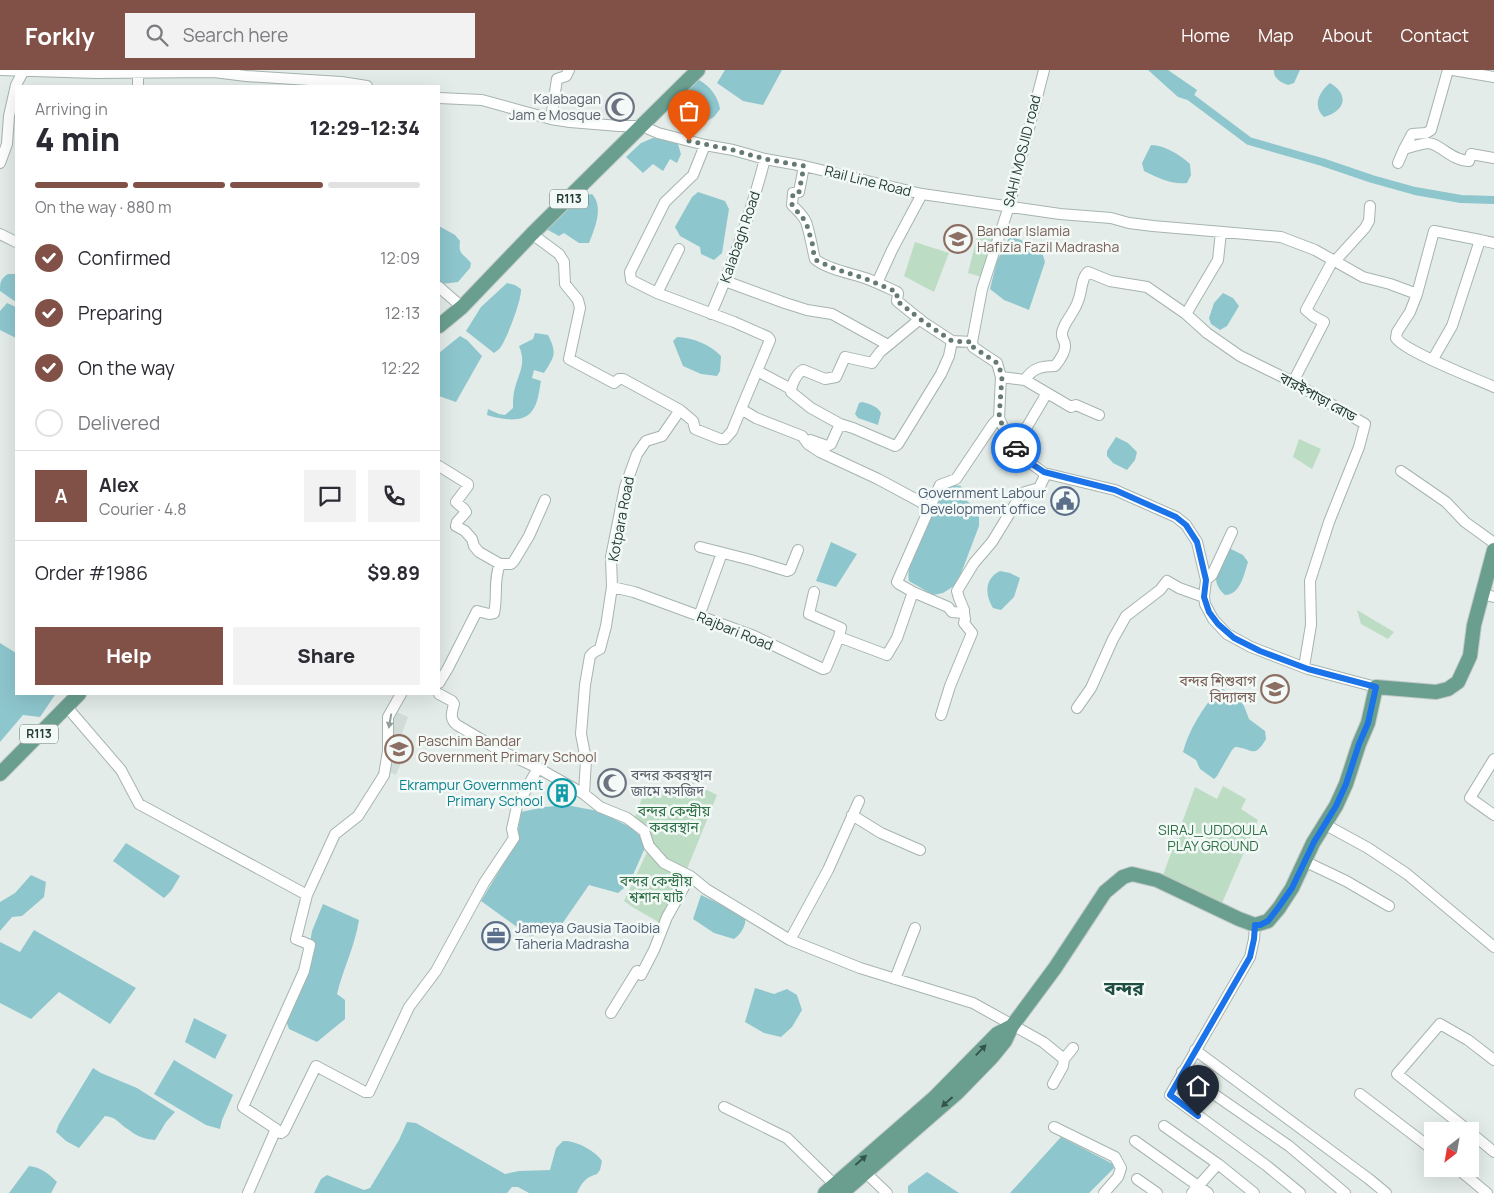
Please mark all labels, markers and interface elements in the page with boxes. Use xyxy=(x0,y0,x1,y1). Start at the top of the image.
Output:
search box xyxy=(125,13,475,58)
text: Forkly xyxy=(25,19,95,52)
icon: search xyxy=(143,21,171,49)
text: Search here xyxy=(183,22,288,48)
text: Home xyxy=(1181,23,1230,47)
text: Map xyxy=(1258,23,1294,47)
text: About xyxy=(1322,23,1372,47)
text: Contact xyxy=(1400,23,1469,47)
place label: Kalabagan Jam e Mosque xyxy=(509,89,601,124)
pin xyxy=(668,90,710,141)
mosque icon: Kalabagan Jam e Mosque xyxy=(605,92,635,122)
street label: SAHI MOSJID road xyxy=(998,93,1045,209)
icon: bag xyxy=(675,97,703,125)
text: Arriving in xyxy=(35,98,108,120)
text: 12:29–12:34 xyxy=(310,115,420,141)
text: 4 min xyxy=(35,117,120,161)
street label: Rail Line Road xyxy=(823,161,913,200)
street label: Kalabagh Road xyxy=(715,188,764,285)
road number: R113 xyxy=(550,190,588,208)
text: On the way · 880 m xyxy=(35,196,172,218)
place label: Bandar Islamia Hafizia Fazil Madrasha xyxy=(977,221,1119,256)
school or university icon: Bandar Islamia Hafizia Fazil Madrasha xyxy=(943,224,973,254)
icon: check xyxy=(35,244,63,272)
text: Confirmed xyxy=(78,245,171,271)
text: 12:09 xyxy=(380,247,420,269)
icon: check xyxy=(35,299,63,327)
text: Preparing xyxy=(78,300,163,326)
text: 12:13 xyxy=(385,302,420,324)
icon: check xyxy=(35,354,63,382)
text: On the way xyxy=(78,355,175,381)
text: 12:22 xyxy=(382,357,420,379)
street label: বারইপাড়া রোড xyxy=(1275,367,1361,426)
text: Delivered xyxy=(78,410,160,436)
courier xyxy=(991,423,1041,473)
icon: car xyxy=(1002,434,1030,462)
button: chat xyxy=(304,470,356,522)
button: phone xyxy=(368,470,420,522)
text: Alex xyxy=(99,472,139,498)
street label: Kotpara Road xyxy=(603,475,638,563)
text: A xyxy=(55,483,67,509)
place label: Government Labour Development office xyxy=(918,483,1046,518)
public building icon: Government Labour Development office xyxy=(1050,486,1080,516)
text: Courier · 4.8 xyxy=(99,498,187,520)
text: Order #1986 xyxy=(35,560,148,586)
text: $9.89 xyxy=(367,560,420,586)
street label: Rajbari Road xyxy=(694,607,776,654)
button: Help xyxy=(35,627,223,685)
button: Share xyxy=(233,627,420,685)
place label: বন্দর শিশুবাগ বিদ্যালয় xyxy=(1179,671,1257,706)
school or university icon: বন্দর শিশুবাগ বিদ্যালয় xyxy=(1260,674,1290,704)
one-way arrow xyxy=(385,713,393,729)
road number: R113 xyxy=(20,724,58,744)
place label: Paschim Bandar Government Primary School xyxy=(418,731,597,766)
school or university icon: Paschim Bandar Government Primary School xyxy=(384,734,414,764)
place label: বন্দর কবরস্থান জামে মসজিদ xyxy=(630,765,712,800)
mosque icon: বন্দর কবরস্থান জামে মসজিদ xyxy=(597,768,627,798)
place label: Ekrampur Government Primary School xyxy=(399,775,543,810)
building icon: Ekrampur Government Primary School xyxy=(547,778,577,808)
park label: বন্দর কেন্দ্রীয় কবরস্থান xyxy=(637,801,710,836)
park label: SIRAJ_UDDOULA PLAY GROUND xyxy=(1158,820,1268,855)
park label: বন্দর কেন্দ্রীয় শ্বশান ঘাট xyxy=(619,871,692,906)
place label: Jameya Gausia Taoibia Taheria Madrasha xyxy=(515,918,660,953)
office icon: Jameya Gausia Taoibia Taheria Madrasha xyxy=(481,921,511,951)
district label: বন্দর xyxy=(1103,975,1144,1001)
one-way arrow xyxy=(974,1044,986,1056)
pin xyxy=(1177,1065,1219,1116)
icon: home xyxy=(1184,1072,1212,1100)
one-way arrow xyxy=(941,1096,953,1108)
north arrow xyxy=(1424,1122,1479,1178)
map controls xyxy=(1424,1122,1479,1177)
one-way arrow xyxy=(855,1154,867,1166)

